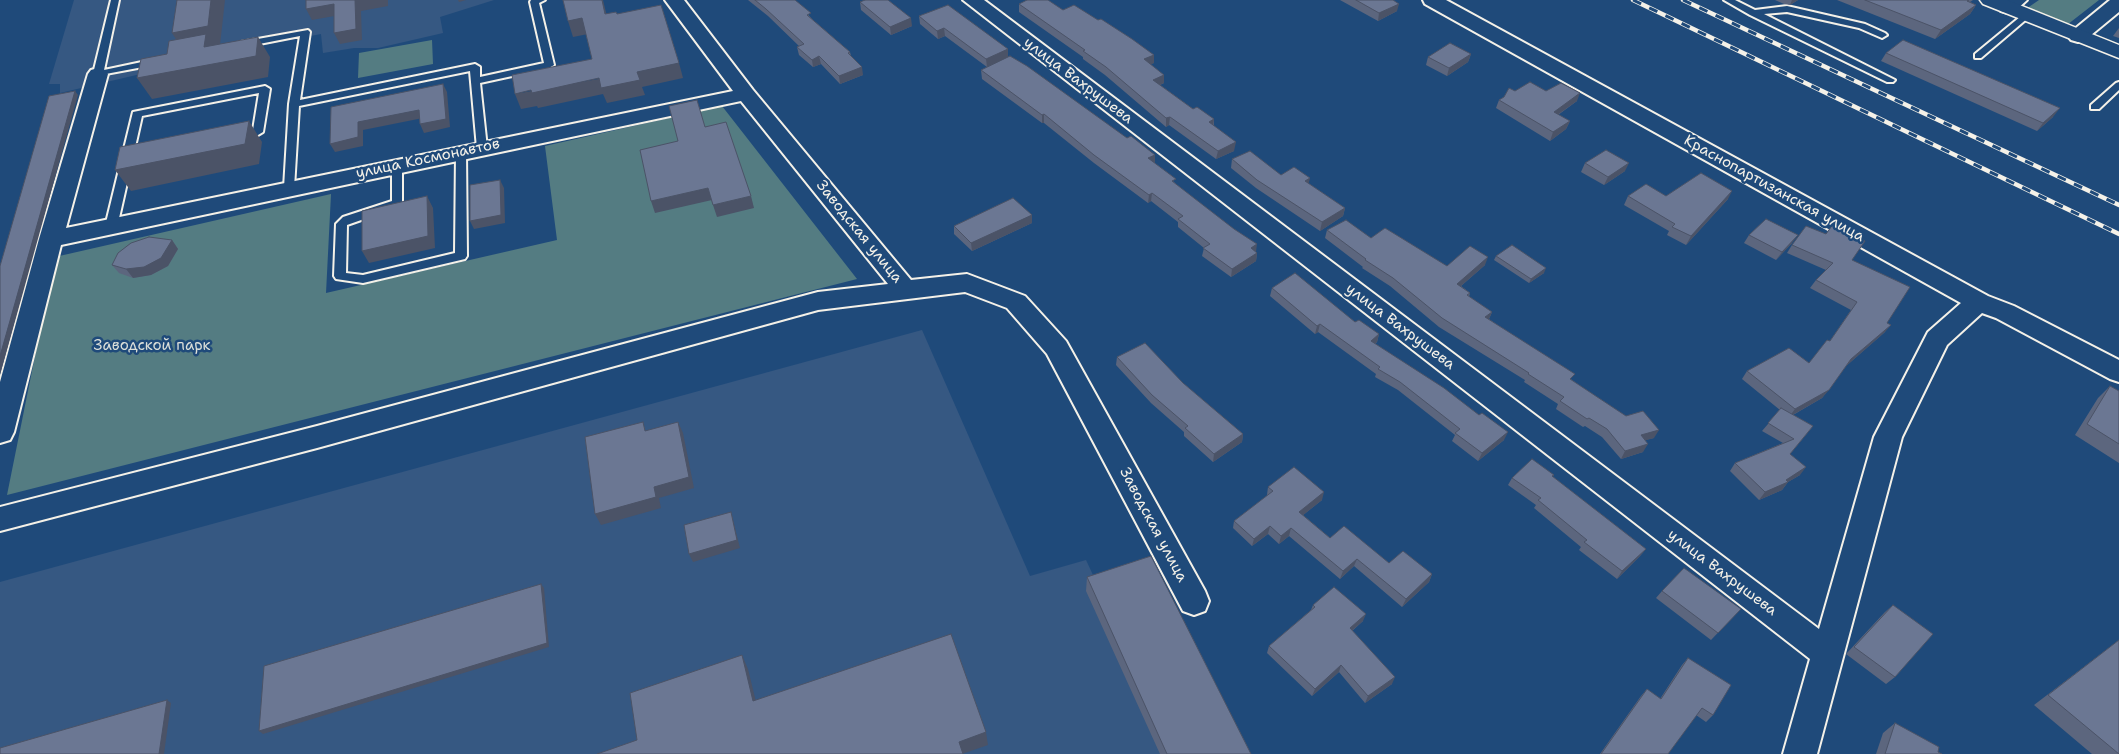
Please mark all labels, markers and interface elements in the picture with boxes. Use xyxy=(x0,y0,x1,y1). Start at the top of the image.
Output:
street label: улица Вахрушева xyxy=(1020,34,1136,128)
street label: Краснопартизанская улица xyxy=(1681,132,1867,246)
street label: улица Космонавтов xyxy=(354,135,502,183)
street label: Заводская улица xyxy=(812,177,906,287)
street label: улица Вахрушева xyxy=(1342,280,1458,374)
park label: Заводской парк xyxy=(93,337,211,355)
street label: Заводская улица xyxy=(1115,465,1191,585)
street label: улица Вахрушева xyxy=(1664,526,1780,620)

